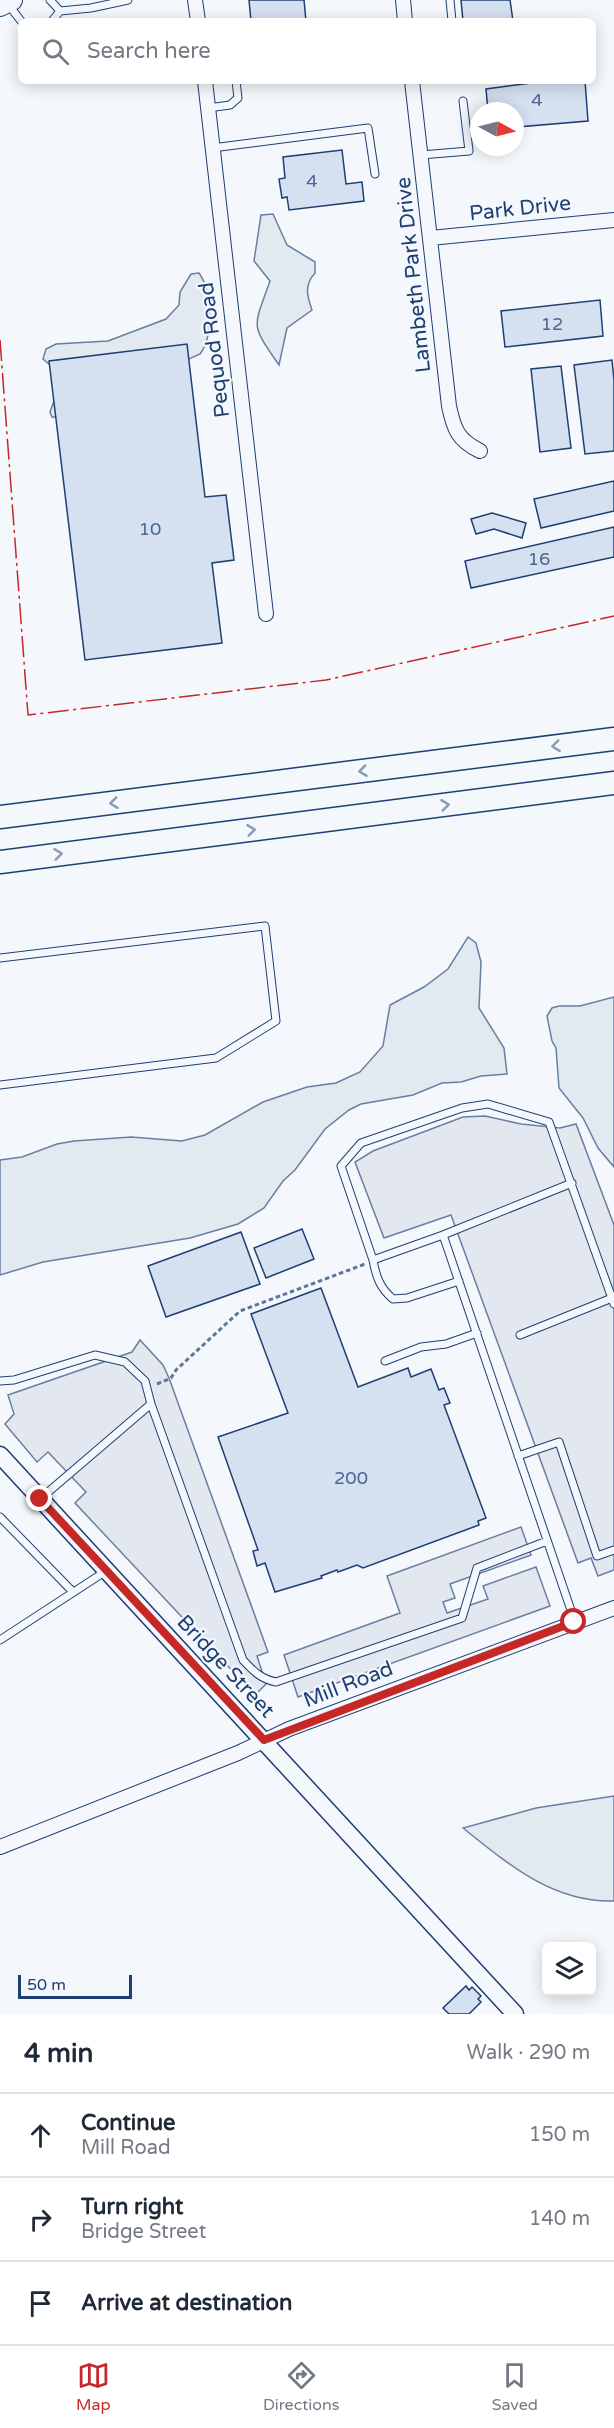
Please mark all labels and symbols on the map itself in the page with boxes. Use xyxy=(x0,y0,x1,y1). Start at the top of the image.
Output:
house number: 4 xyxy=(531,89,543,111)
north arrow xyxy=(470,102,524,156)
house number: 4 xyxy=(306,170,318,192)
street label: Lambeth Park Drive xyxy=(391,176,436,374)
street label: Park Drive xyxy=(468,191,572,226)
street label: Pequod Road xyxy=(194,281,235,419)
house number: 12 xyxy=(541,313,563,335)
house number: 10 xyxy=(139,518,161,540)
house number: 16 xyxy=(528,548,550,570)
one-way arrow xyxy=(551,739,561,752)
one-way arrow xyxy=(358,764,367,776)
one-way arrow xyxy=(109,796,118,808)
one-way arrow xyxy=(440,799,449,812)
one-way arrow xyxy=(247,824,256,836)
one-way arrow xyxy=(53,849,63,861)
house number: 200 xyxy=(334,1467,368,1489)
route end xyxy=(26,1485,52,1511)
route start xyxy=(560,1608,586,1634)
street label: Bridge Street xyxy=(172,1610,280,1723)
street label: Mill Road xyxy=(300,1656,397,1713)
scale bar xyxy=(18,1972,132,2000)

